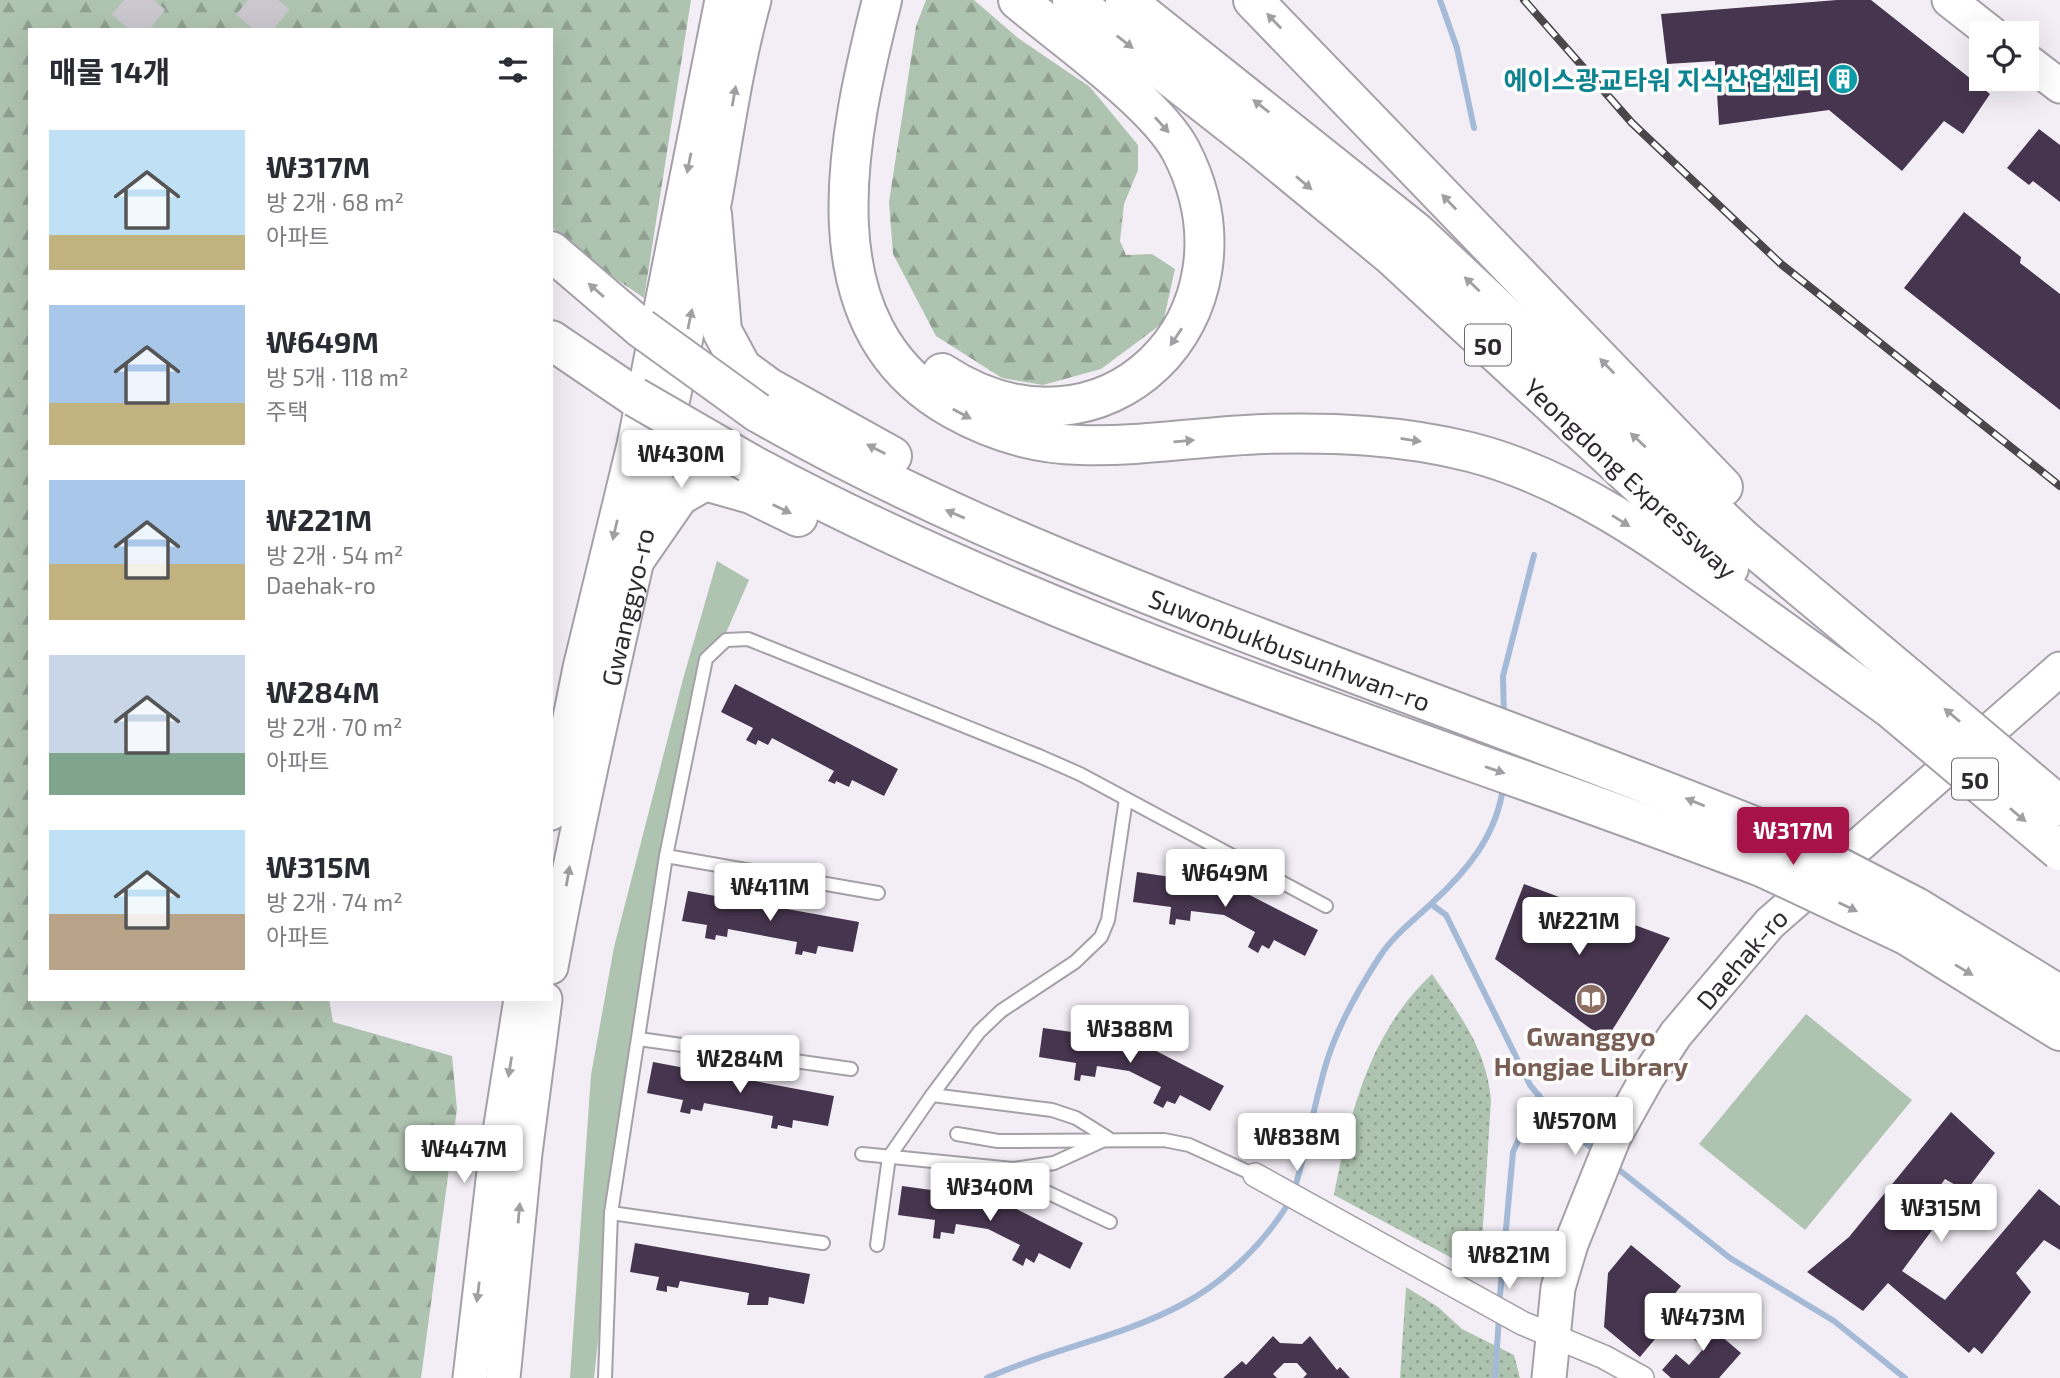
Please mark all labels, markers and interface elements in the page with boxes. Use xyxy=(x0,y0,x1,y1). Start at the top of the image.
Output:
one-way arrow xyxy=(1266,13,1282,30)
map controls xyxy=(1969,21,2039,91)
button: locate xyxy=(1969,21,2039,91)
one-way arrow xyxy=(1117,34,1134,49)
icon: filters xyxy=(494,51,532,89)
text: 매물 14개 xyxy=(49,53,170,89)
building icon: 에이스광교타워 지식산업센터 xyxy=(1826,62,1860,96)
place label: 에이스광교타워 지식산업센터 xyxy=(1503,64,1820,95)
one-way arrow xyxy=(728,84,739,106)
one-way arrow xyxy=(1252,99,1270,114)
one-way arrow xyxy=(1154,116,1170,134)
text: ₩317M xyxy=(266,148,370,184)
one-way arrow xyxy=(684,152,695,174)
icon: home xyxy=(105,158,189,242)
one-way arrow xyxy=(1295,175,1312,190)
text: 방 2개 · 68 m² xyxy=(266,188,404,216)
one-way arrow xyxy=(1440,194,1457,211)
text: 아파트 xyxy=(266,222,329,250)
one-way arrow xyxy=(1464,277,1481,293)
one-way arrow xyxy=(588,283,605,298)
one-way arrow xyxy=(685,308,696,330)
text: ₩649M xyxy=(266,323,379,359)
road number: 50 xyxy=(1465,324,1511,366)
one-way arrow xyxy=(1169,328,1183,346)
icon: home xyxy=(105,333,189,417)
one-way arrow xyxy=(1599,358,1615,375)
text: 방 5개 · 118 m² xyxy=(266,363,409,391)
street label: Yeongdong Expressway xyxy=(1518,371,1744,585)
text: 주택 xyxy=(266,397,308,425)
one-way arrow xyxy=(952,408,972,420)
pin: ₩430M xyxy=(632,430,730,490)
one-way arrow xyxy=(1629,432,1647,448)
one-way arrow xyxy=(1173,435,1195,446)
one-way arrow xyxy=(1400,435,1422,446)
text: ₩430M xyxy=(638,439,724,467)
one-way arrow xyxy=(866,443,886,454)
text: ₩221M xyxy=(266,501,372,537)
one-way arrow xyxy=(772,503,792,515)
icon: home xyxy=(105,508,189,592)
one-way arrow xyxy=(944,508,965,519)
one-way arrow xyxy=(1612,515,1631,527)
one-way arrow xyxy=(609,519,620,541)
street label: Gwanggyo-ro xyxy=(594,525,659,689)
text: 방 2개 · 54 m² xyxy=(266,541,403,569)
text: Daehak-ro xyxy=(266,571,376,599)
street label: Suwonbukbusunhwan-ro xyxy=(1145,581,1435,716)
text: ₩284M xyxy=(266,673,380,709)
icon: home xyxy=(105,683,189,767)
one-way arrow xyxy=(1943,708,1960,723)
text: 방 2개 · 70 m² xyxy=(266,713,403,741)
text: 아파트 xyxy=(266,747,329,775)
road number: 50 xyxy=(1952,758,1998,800)
one-way arrow xyxy=(1484,765,1505,776)
one-way arrow xyxy=(1685,796,1706,807)
one-way arrow xyxy=(2009,807,2026,822)
pin: ₩317M xyxy=(1744,808,1842,867)
text: ₩317M xyxy=(1753,816,1833,844)
text: ₩315M xyxy=(266,848,371,884)
pin: ₩649M xyxy=(1176,850,1274,909)
icon: home xyxy=(105,858,189,942)
text: ₩649M xyxy=(1182,858,1268,886)
pin: ₩411M xyxy=(721,864,819,923)
one-way arrow xyxy=(562,865,573,887)
text: ₩411M xyxy=(730,872,810,900)
text: 방 2개 · 74 m² xyxy=(266,888,403,916)
pin: ₩221M xyxy=(1530,898,1628,957)
street label: Daehak-ro xyxy=(1689,900,1793,1015)
one-way arrow xyxy=(1838,901,1858,912)
text: ₩221M xyxy=(1538,906,1620,934)
text: 아파트 xyxy=(266,922,329,950)
one-way arrow xyxy=(1954,964,1973,977)
library icon: Gwanggyo Hongjae Library xyxy=(1574,982,1608,1016)
pin: ₩388M xyxy=(1081,1006,1179,1065)
text: ₩388M xyxy=(1087,1014,1173,1042)
place label: Gwanggyo Hongjae Library xyxy=(1494,1020,1689,1082)
pin: ₩284M xyxy=(691,1036,789,1095)
text: ₩284M xyxy=(696,1044,784,1072)
one-way arrow xyxy=(504,1056,515,1078)
pin: ₩570M xyxy=(1526,1098,1624,1157)
text: ₩570M xyxy=(1533,1106,1617,1134)
pin: ₩838M xyxy=(1248,1114,1346,1173)
text: ₩838M xyxy=(1254,1122,1340,1150)
pin: ₩447M xyxy=(415,1126,513,1185)
text: ₩447M xyxy=(421,1134,507,1162)
pin: ₩340M xyxy=(941,1164,1039,1223)
text: ₩340M xyxy=(947,1172,1033,1200)
pin: ₩315M xyxy=(1892,1184,1990,1244)
text: ₩315M xyxy=(1901,1193,1981,1221)
one-way arrow xyxy=(514,1201,525,1223)
pin: ₩821M xyxy=(1460,1232,1558,1291)
text: ₩821M xyxy=(1468,1240,1550,1268)
one-way arrow xyxy=(472,1281,483,1303)
pin: ₩473M xyxy=(1654,1294,1752,1353)
text: ₩473M xyxy=(1661,1302,1745,1330)

